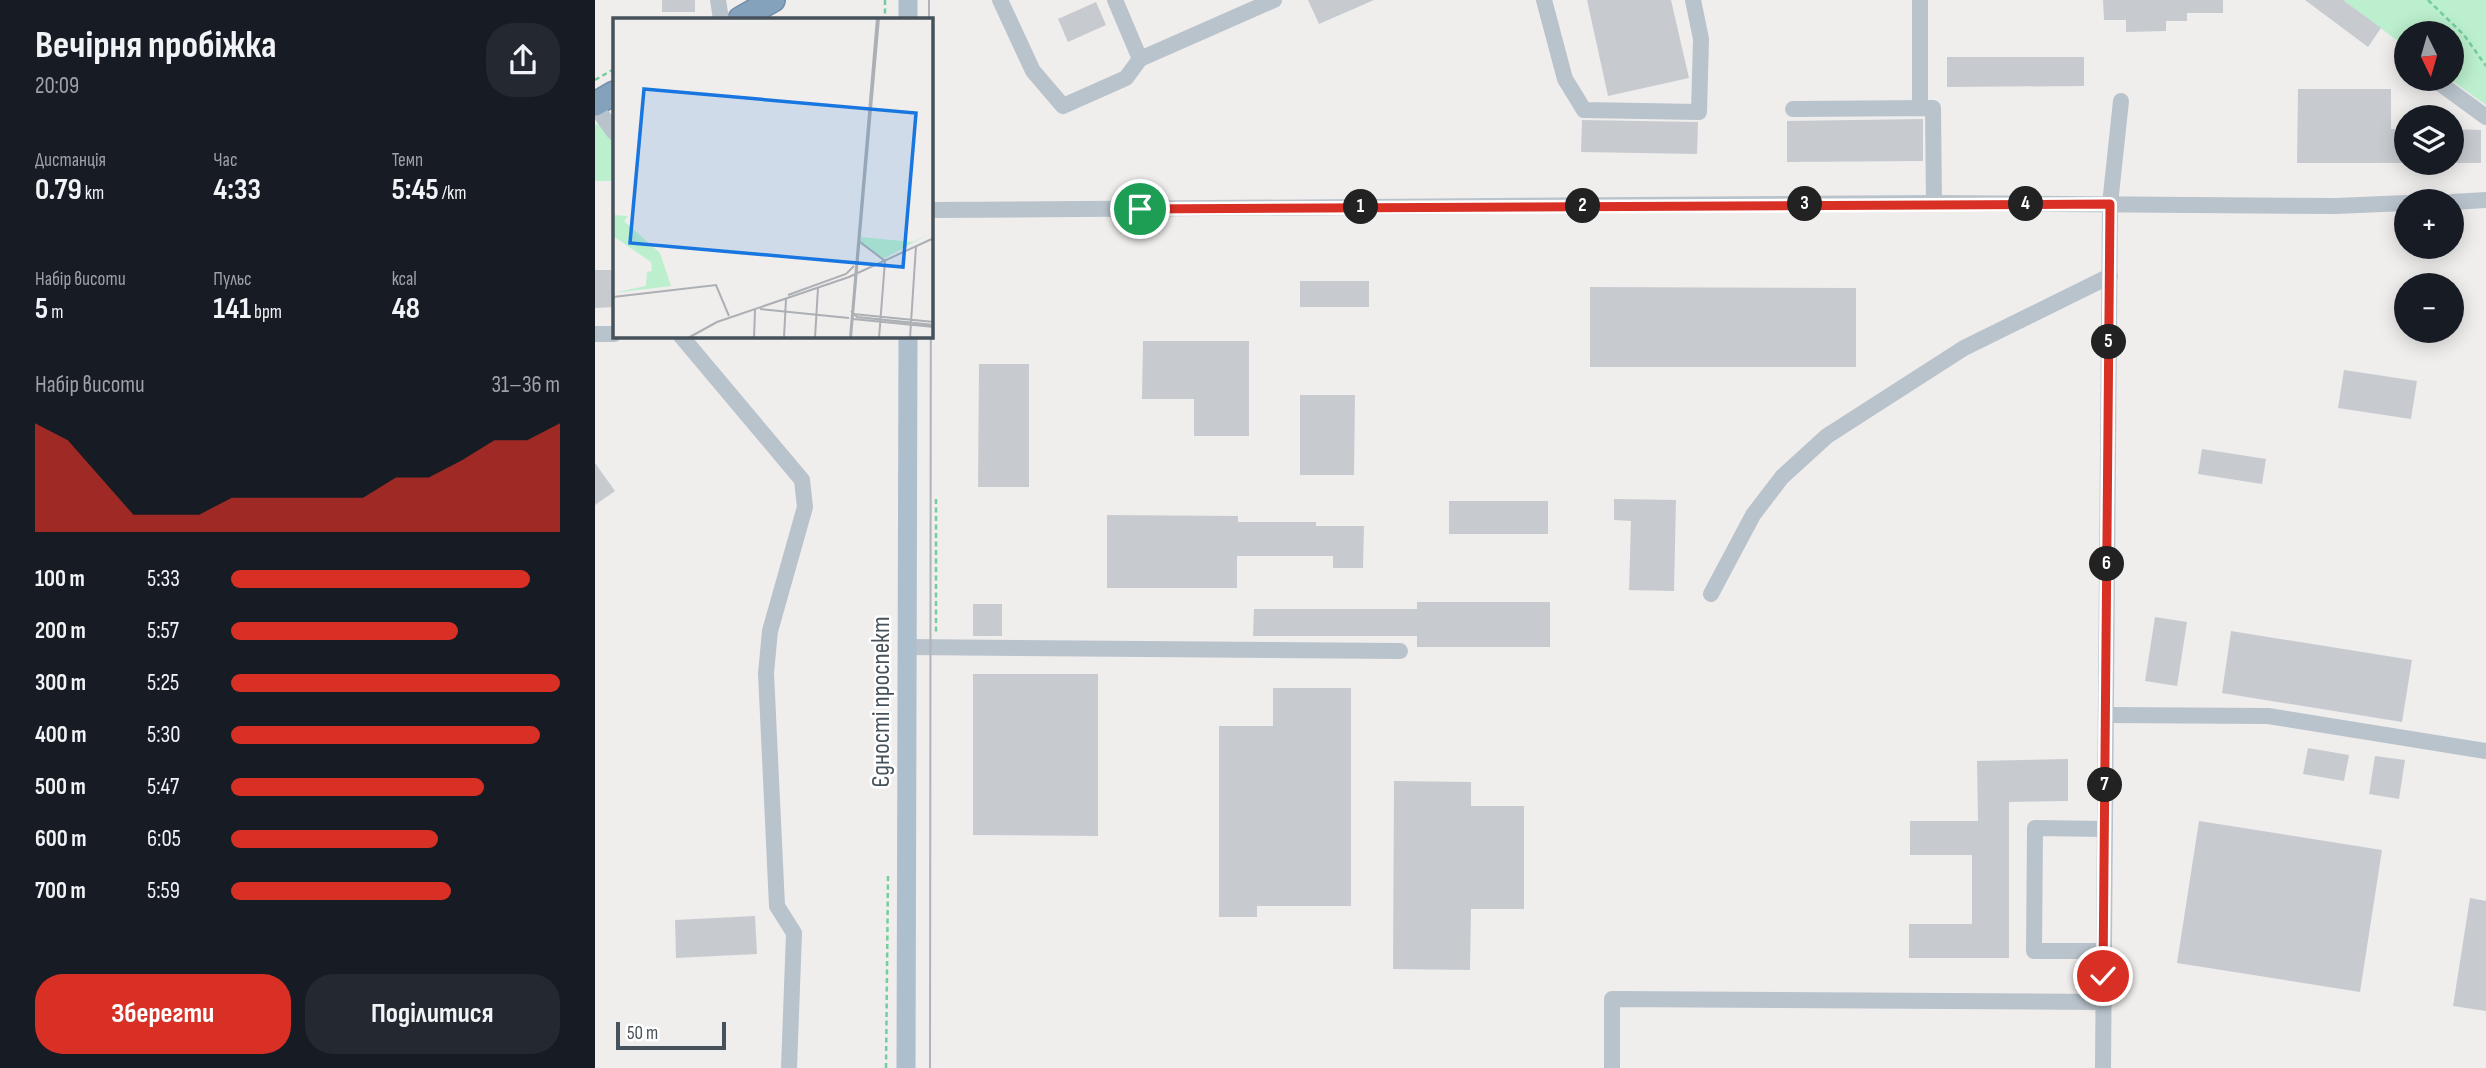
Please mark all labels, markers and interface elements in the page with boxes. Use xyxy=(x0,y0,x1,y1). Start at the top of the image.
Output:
inset map xyxy=(613,18,933,338)
north arrow xyxy=(2394,21,2464,91)
map controls xyxy=(2394,21,2464,343)
text: Вечірня пробіжка xyxy=(35,23,277,68)
button: share xyxy=(486,23,560,97)
text: 20:09 xyxy=(35,72,79,100)
button: layers xyxy=(2394,105,2464,175)
text: Дистанція xyxy=(35,149,106,172)
text: Час xyxy=(213,149,237,172)
text: Темп xyxy=(392,149,423,172)
text: 0.79 xyxy=(35,172,82,208)
text: 4:33 xyxy=(213,172,261,208)
text: 5:45 xyxy=(392,172,439,208)
pin xyxy=(1110,179,1170,239)
text: km xyxy=(82,182,104,205)
text: /km xyxy=(439,182,466,205)
pin: 3 xyxy=(1787,186,1823,222)
pin: 4 xyxy=(2009,186,2043,222)
pin: 2 xyxy=(1565,188,1601,224)
button: + xyxy=(2394,189,2464,259)
icon: arrive xyxy=(1121,190,1159,228)
pin: 1 xyxy=(1343,190,1379,224)
text: 3 xyxy=(1800,192,1809,215)
text: 4 xyxy=(2021,192,2030,215)
text: 2 xyxy=(1578,194,1587,217)
text: 1 xyxy=(1357,195,1364,218)
text: Набір висоти xyxy=(35,268,126,291)
text: Пульс xyxy=(213,268,252,291)
text: kcal xyxy=(392,268,417,291)
button: − xyxy=(2394,273,2464,343)
text: 5 xyxy=(35,291,48,327)
text: 141 xyxy=(213,291,251,327)
text: 48 xyxy=(392,291,420,327)
text: m xyxy=(48,301,63,324)
text: bpm xyxy=(251,301,282,324)
pin: 5 xyxy=(2091,324,2127,360)
text: 5 xyxy=(2104,330,2113,353)
text: Набір висоти xyxy=(35,371,145,399)
text: 31–36 m xyxy=(491,371,560,399)
pin: 6 xyxy=(2089,546,2125,582)
text: 6 xyxy=(2102,552,2111,575)
text: 100 m xyxy=(35,565,85,593)
text: 5:33 xyxy=(147,565,180,593)
street label: Єдності проспект xyxy=(866,616,897,788)
text: 200 m xyxy=(35,617,86,645)
text: 5:57 xyxy=(147,617,179,645)
text: 300 m xyxy=(35,669,86,697)
text: 5:25 xyxy=(147,669,179,697)
text: 400 m xyxy=(35,721,86,749)
text: 5:30 xyxy=(147,721,180,749)
pin: 7 xyxy=(2087,768,2123,802)
text: 500 m xyxy=(35,773,86,801)
text: 5:47 xyxy=(147,773,179,801)
text: 7 xyxy=(2100,773,2109,796)
text: 600 m xyxy=(35,825,87,853)
text: 6:05 xyxy=(147,825,181,853)
text: 700 m xyxy=(35,877,86,905)
text: 5:59 xyxy=(147,877,180,905)
pin xyxy=(2073,946,2133,1006)
icon: check xyxy=(2084,957,2122,995)
button: Зберегти xyxy=(35,974,291,1054)
button: Поділитися xyxy=(305,974,560,1054)
scale bar xyxy=(616,1019,726,1051)
text: 50 m xyxy=(627,1022,658,1045)

